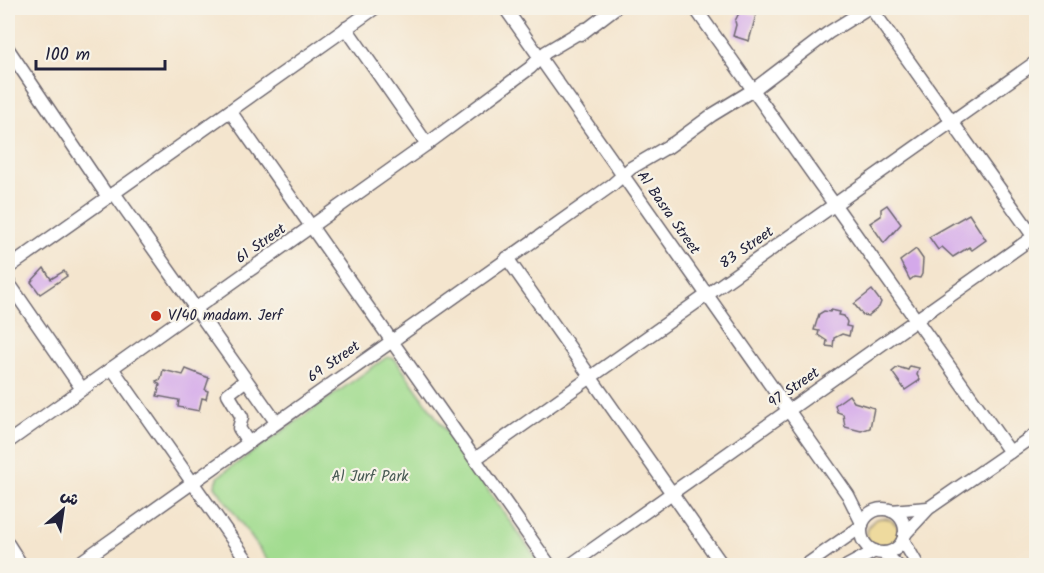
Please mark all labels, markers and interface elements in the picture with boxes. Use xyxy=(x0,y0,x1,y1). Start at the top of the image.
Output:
scale bar xyxy=(36,33,165,71)
text: 100 m xyxy=(45,41,90,70)
street label: Al Basra Street xyxy=(630,166,706,260)
street label: 61 Street xyxy=(231,218,291,270)
street label: 83 Street xyxy=(715,220,779,276)
place label: V/40 madam. Jerf xyxy=(168,304,284,328)
marker: V/40 madam. Jerf xyxy=(149,309,163,323)
street label: 69 Street xyxy=(303,335,365,389)
street label: 97 Street xyxy=(763,361,825,415)
park label: Al Jurf Park xyxy=(332,465,409,489)
north arrow xyxy=(33,480,93,540)
text: ش xyxy=(56,483,83,513)

